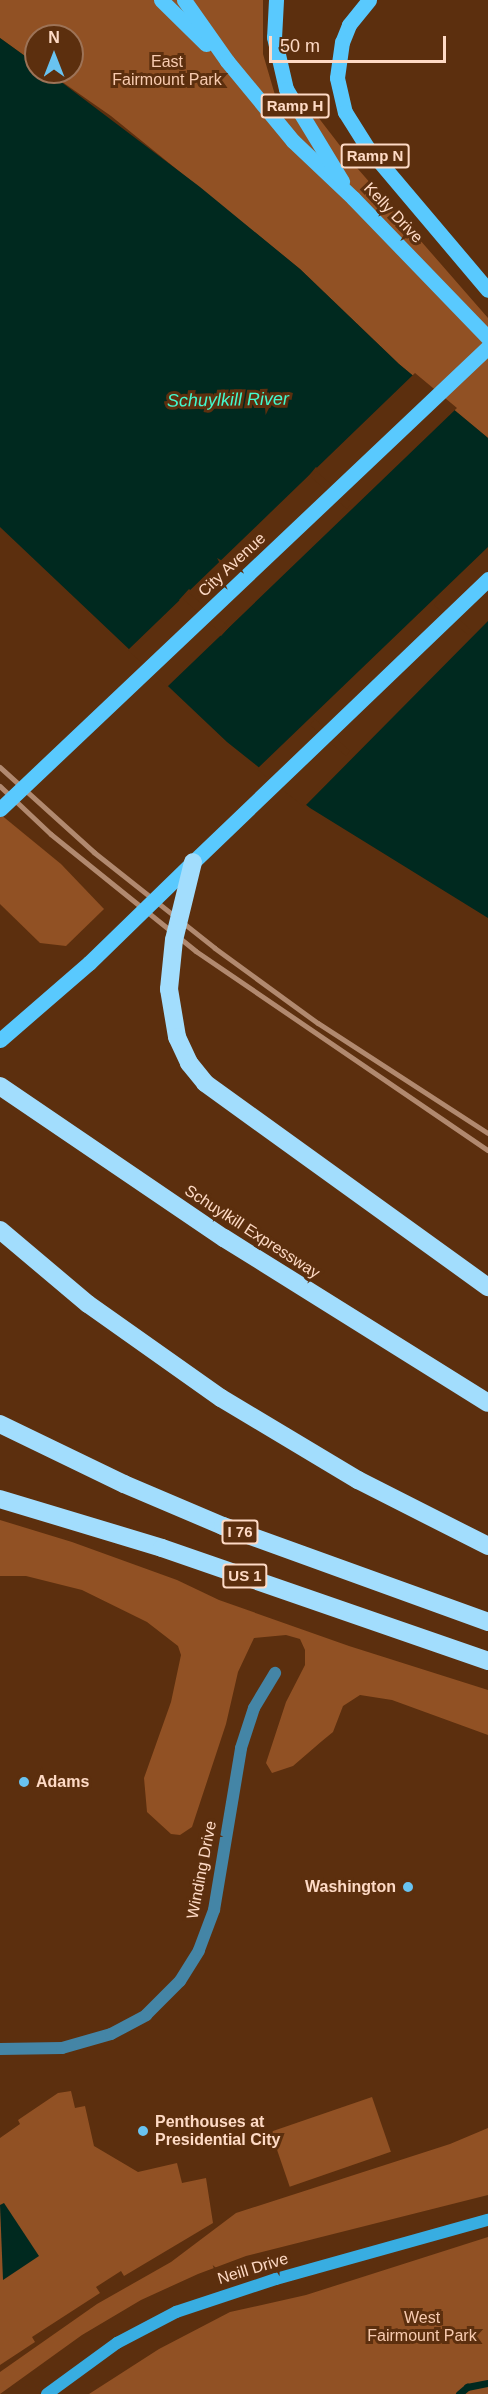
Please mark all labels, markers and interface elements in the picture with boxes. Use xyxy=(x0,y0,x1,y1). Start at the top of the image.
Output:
north arrow xyxy=(24,24,84,84)
scale bar xyxy=(272,24,449,62)
text: N xyxy=(48,29,60,46)
text: 50 m xyxy=(280,36,320,56)
park label: East Fairmount Park xyxy=(112,52,222,90)
road number: Ramp H xyxy=(260,94,330,118)
road number: Ramp N xyxy=(340,144,410,168)
street label: Kelly Drive xyxy=(360,179,426,247)
water label: Schuylkill River xyxy=(167,388,289,412)
street label: City Avenue xyxy=(194,529,270,601)
street label: Schuylkill Expressway xyxy=(181,1181,323,1283)
road number: I 76 xyxy=(220,1520,260,1544)
road number: US 1 xyxy=(221,1564,269,1588)
place label: Adams xyxy=(36,1772,89,1792)
marker: Adams xyxy=(17,1775,31,1789)
street label: Winding Drive xyxy=(183,1819,221,1921)
place label: Washington xyxy=(305,1877,396,1897)
marker: Washington xyxy=(401,1880,415,1894)
place label: Penthouses at Presidential City xyxy=(155,2112,280,2150)
marker: Penthouses at Presidential City xyxy=(136,2124,150,2138)
street label: Neill Drive xyxy=(215,2249,291,2289)
park label: West Fairmount Park xyxy=(367,2308,477,2346)

